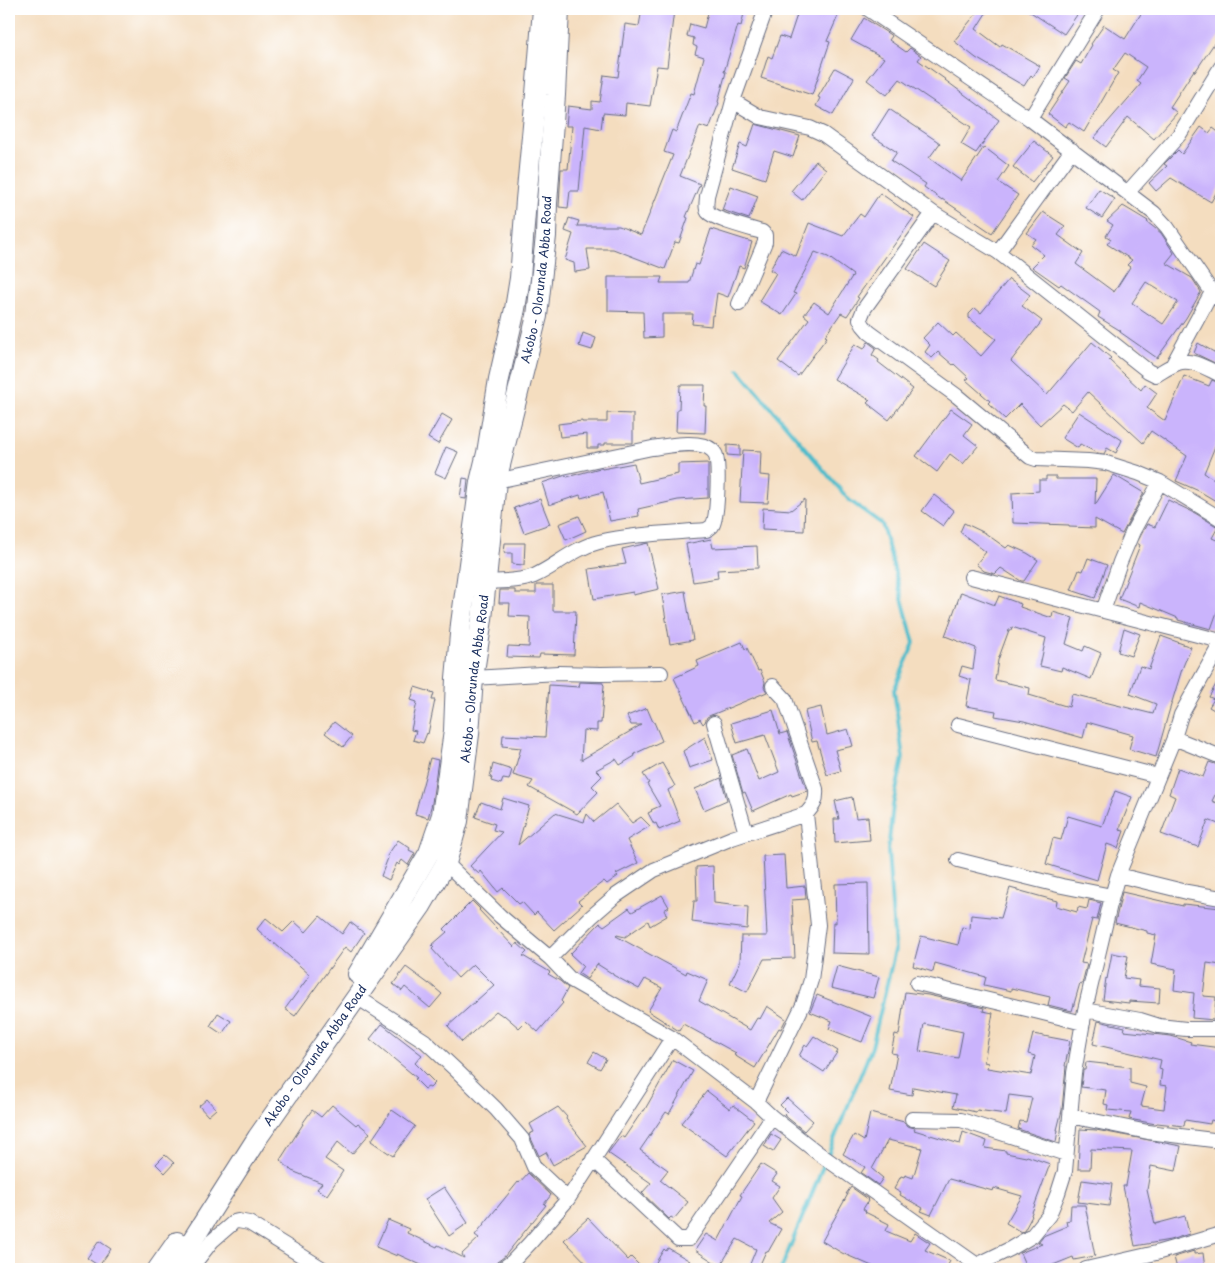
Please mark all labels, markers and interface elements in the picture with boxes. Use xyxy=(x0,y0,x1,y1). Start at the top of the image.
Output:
street label: Akobo - Olorunda Abba Road xyxy=(516,195,556,365)
street label: Akobo - Olorunda Abba Road xyxy=(455,594,492,764)
street label: Akobo - Olorunda Abba Road xyxy=(258,981,371,1129)

